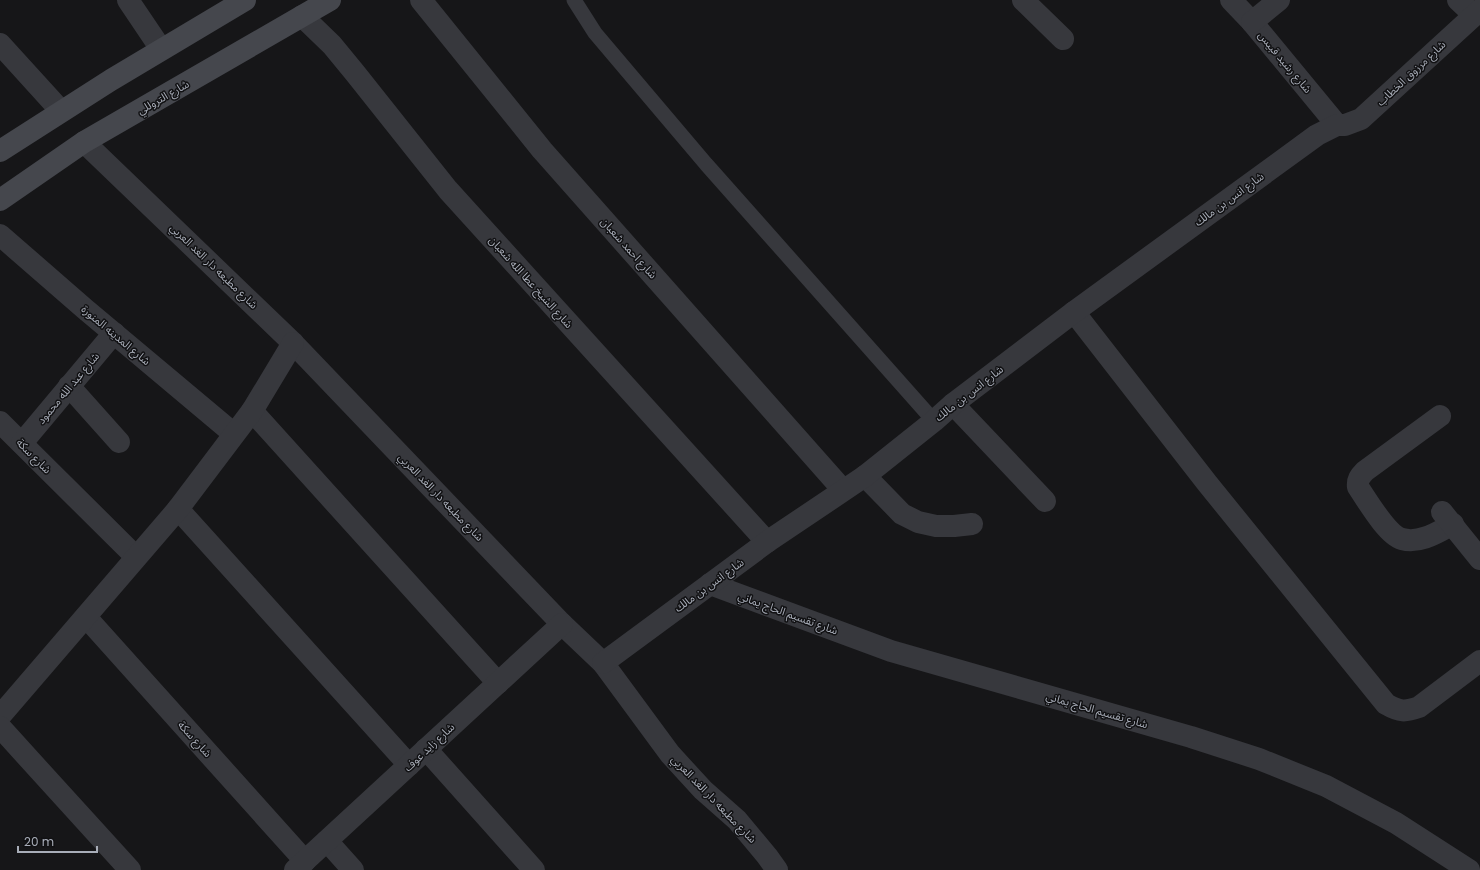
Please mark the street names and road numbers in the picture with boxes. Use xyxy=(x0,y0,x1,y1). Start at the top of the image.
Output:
street label: شارع رشيد قبيس xyxy=(1254,28,1316,97)
street label: شارع مرزوق الخطاب xyxy=(1373,36,1449,109)
street label: شارع التروللي xyxy=(134,76,193,120)
street label: شارع انس بن مالك xyxy=(1191,168,1267,230)
street label: شارع احمد شعبان xyxy=(597,214,661,282)
street label: شارع مطبعه دار الغد العربي xyxy=(165,220,262,314)
street label: شارع الشيخ عطا الله شعبان xyxy=(485,233,577,332)
street label: شارع المدينه المنورة xyxy=(78,301,154,369)
street label: شارع عبد الله محمود xyxy=(33,348,103,427)
street label: شارع انس بن مالك xyxy=(931,361,1007,425)
street label: شارع سكة xyxy=(13,435,55,477)
street label: شارع مطبعه دار الغد العربي xyxy=(394,449,488,546)
street label: شارع انس بن مالك xyxy=(671,554,747,616)
street label: شارع تقسيم الحاج يماني xyxy=(735,587,841,640)
street label: شارع تقسيم الحاج يماني xyxy=(1044,688,1150,734)
street label: شارع سكة xyxy=(174,717,216,761)
street label: شارع زايد عوف xyxy=(400,719,458,775)
street label: شارع مطبعه دار الغد العربي xyxy=(667,751,761,848)

